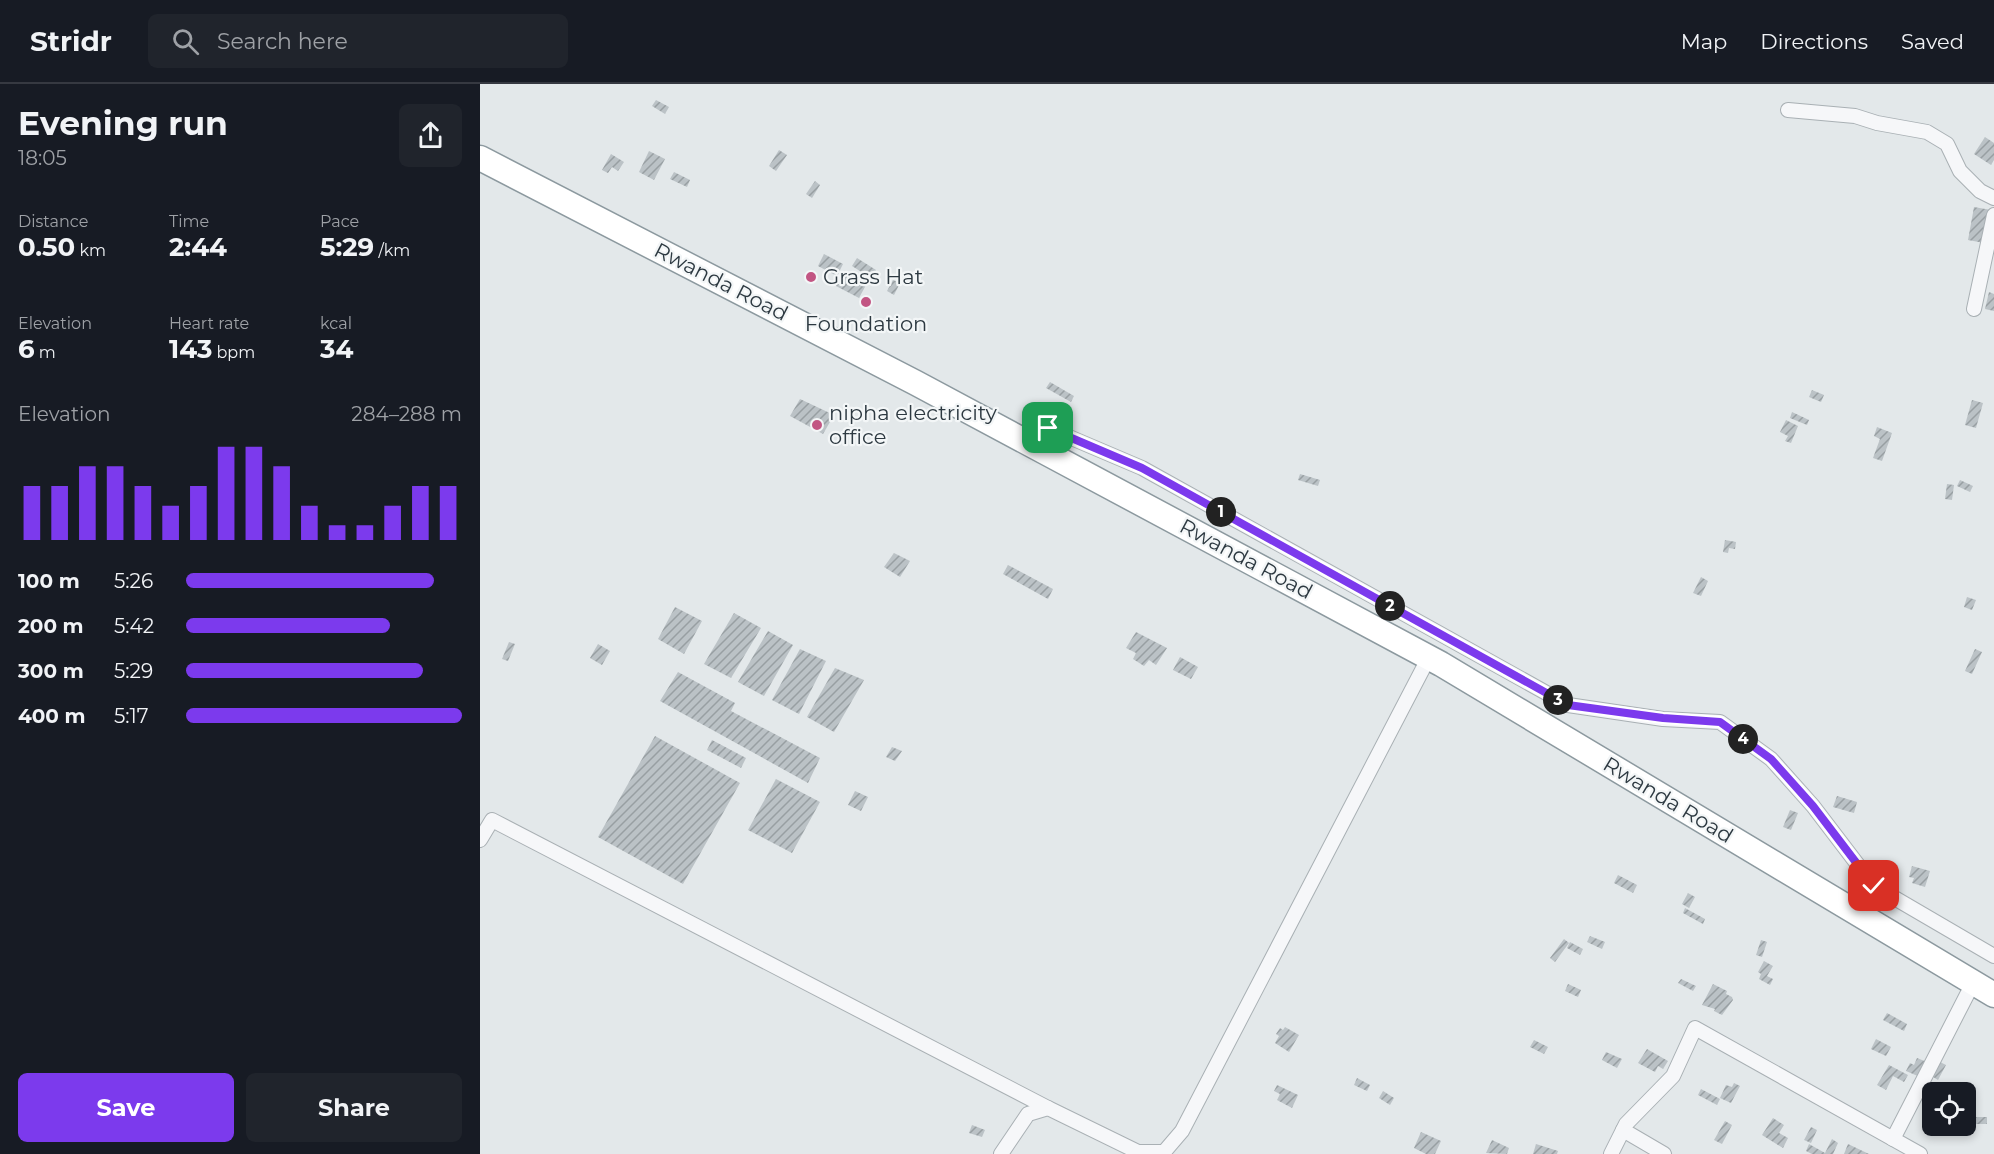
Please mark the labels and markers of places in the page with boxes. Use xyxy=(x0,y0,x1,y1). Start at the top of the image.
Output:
place label: Grass Hat xyxy=(823,264,923,289)
marker: Grass Hat xyxy=(804,270,818,284)
marker: Foundation xyxy=(859,295,873,309)
place label: Foundation xyxy=(805,311,927,336)
place label: nipha electricity office xyxy=(829,400,997,449)
pin xyxy=(1022,402,1073,453)
marker: nipha electricity office xyxy=(810,418,824,432)
pin: 1 xyxy=(1206,497,1236,527)
pin: 2 xyxy=(1375,591,1405,621)
pin: 3 xyxy=(1543,685,1573,715)
pin: 4 xyxy=(1728,724,1758,754)
pin xyxy=(1848,860,1899,911)

